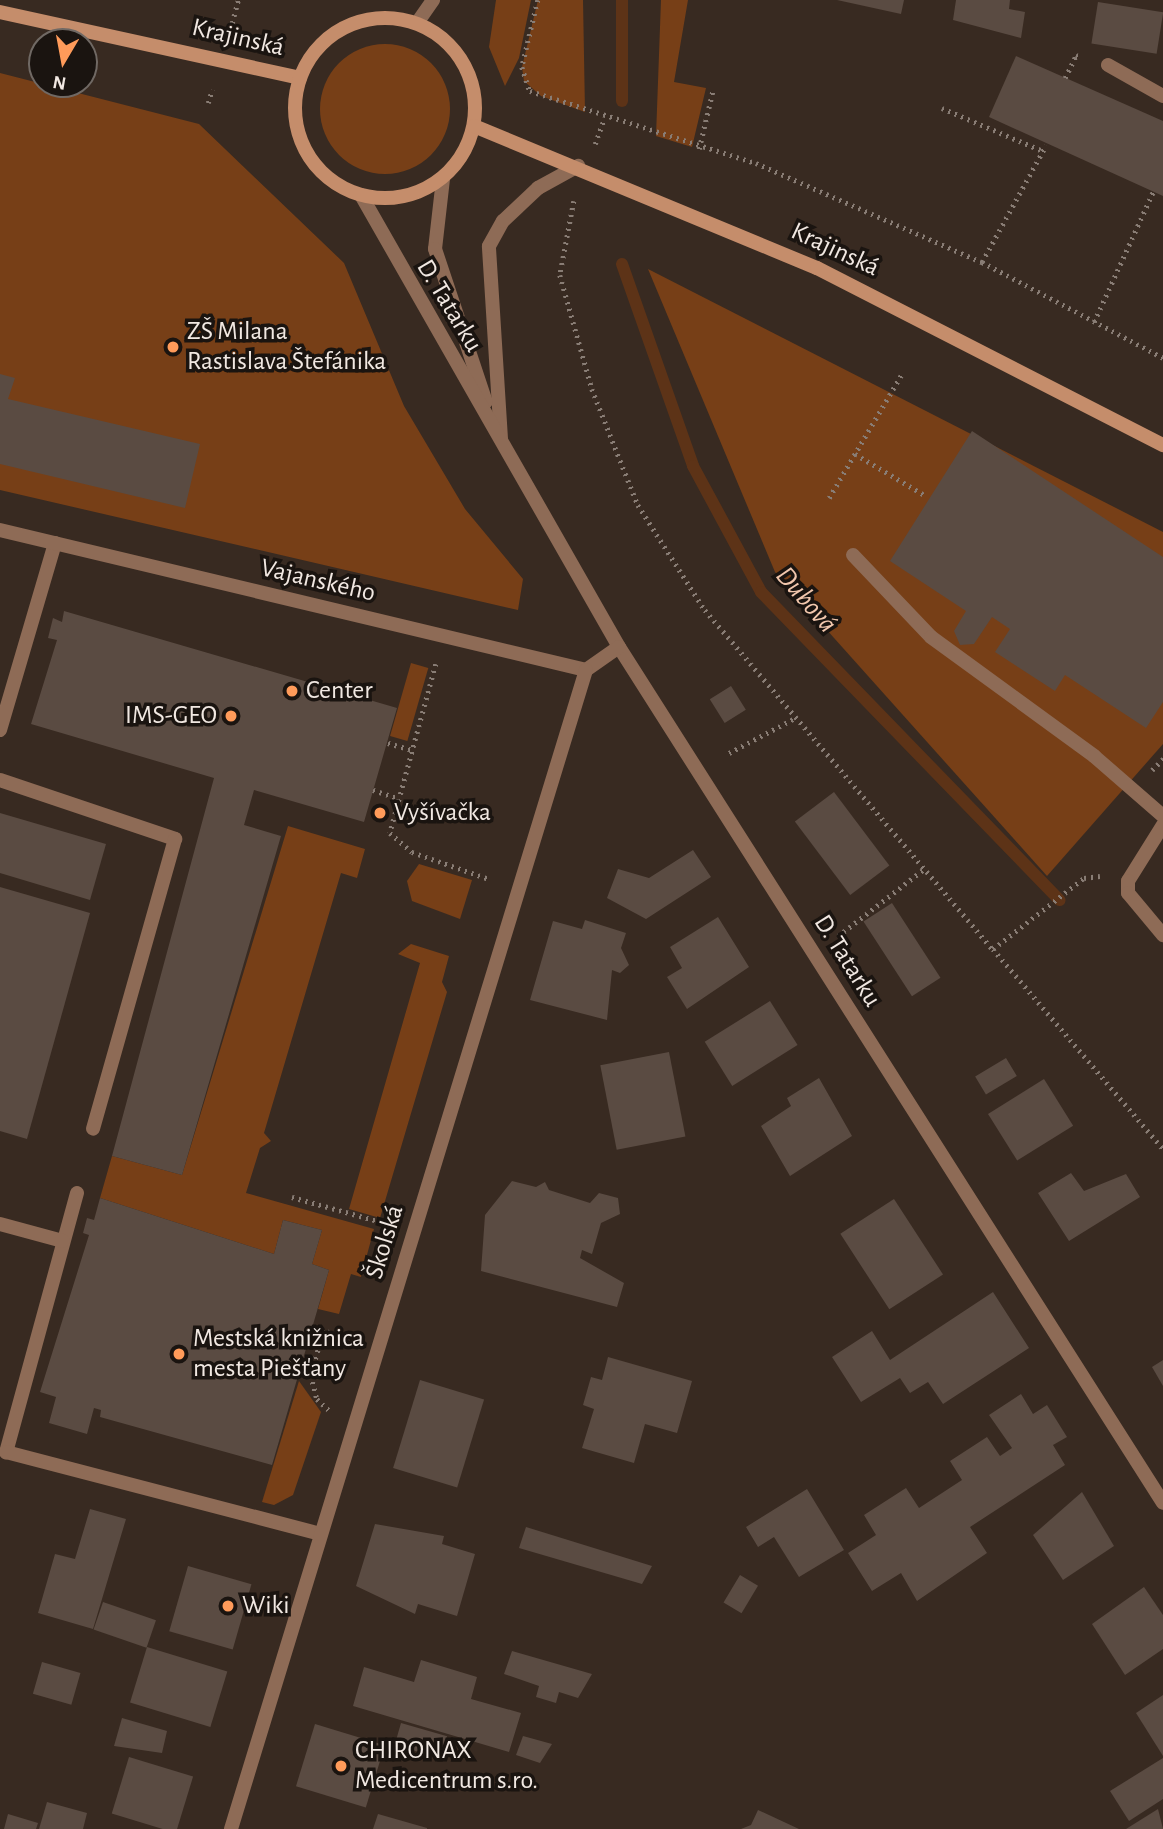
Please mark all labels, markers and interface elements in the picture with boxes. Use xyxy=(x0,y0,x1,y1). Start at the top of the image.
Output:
street label: Krajinská xyxy=(189,12,287,64)
north arrow xyxy=(28,28,98,98)
text: N xyxy=(51,72,68,93)
street label: Krajinská xyxy=(786,216,884,284)
street label: D. Tatarku xyxy=(409,254,489,358)
place label: ZŠ Milana Rastislava Štefánika xyxy=(187,316,386,378)
marker: ZŠ Milana Rastislava Štefánika xyxy=(165,339,181,355)
street label: Vajanského xyxy=(258,553,378,609)
water label: Dubová xyxy=(768,560,844,640)
place label: Center xyxy=(306,675,373,707)
marker: Center xyxy=(284,683,300,699)
place label: IMS-GEO xyxy=(125,700,217,732)
marker: IMS-GEO xyxy=(223,708,239,724)
place label: Vyšívačka xyxy=(394,797,491,829)
marker: Vyšívačka xyxy=(372,805,388,821)
street label: D. Tatarku xyxy=(807,909,887,1013)
street label: Školská xyxy=(359,1201,411,1283)
place label: Mestská knižnica mesta Piešťany xyxy=(193,1323,364,1384)
marker: Mestská knižnica mesta Piešťany xyxy=(171,1346,187,1362)
place label: Wiki xyxy=(242,1590,290,1622)
marker: Wiki xyxy=(220,1598,236,1614)
place label: CHIRONAX Medicentrum s.ro. xyxy=(355,1735,538,1796)
marker: CHIRONAX Medicentrum s.ro. xyxy=(333,1758,349,1774)

